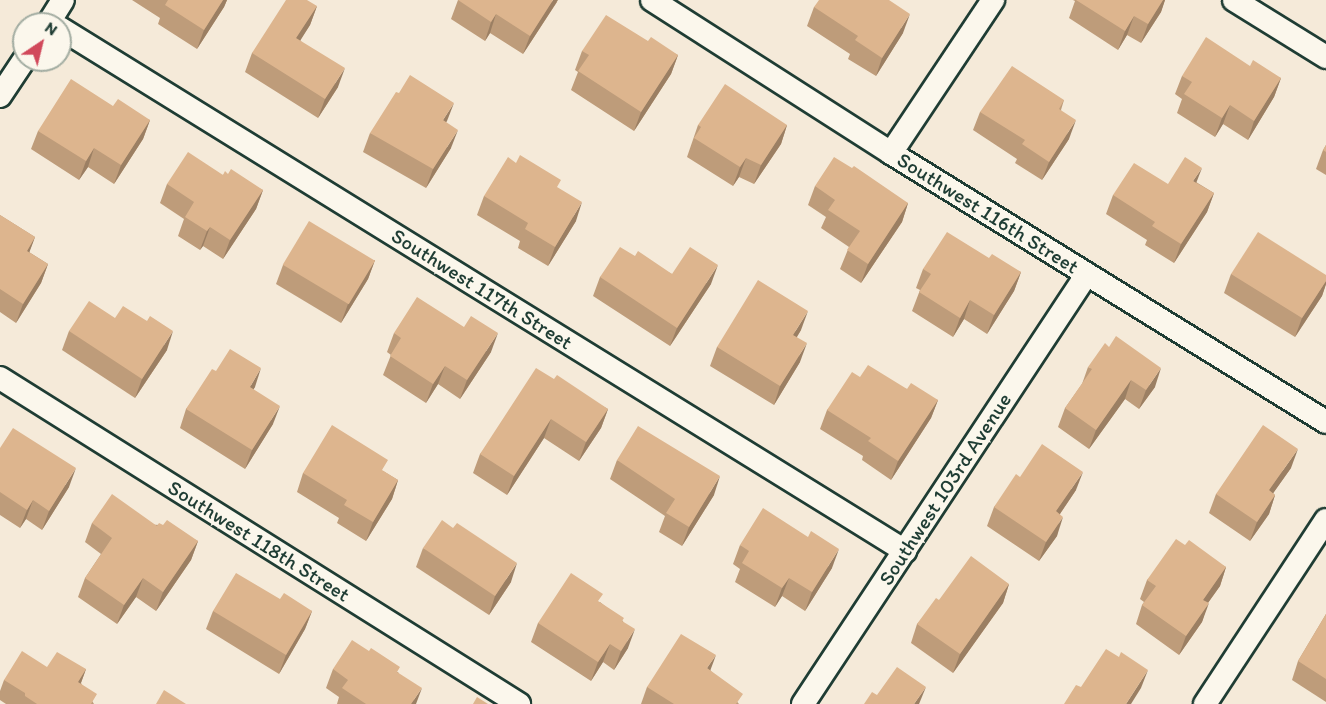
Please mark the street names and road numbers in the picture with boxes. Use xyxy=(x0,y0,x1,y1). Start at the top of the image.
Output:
street label: Southwest 116th Street xyxy=(893,147,1083,279)
street label: Southwest 117th Street xyxy=(387,223,577,355)
street label: Southwest 103rd Avenue xyxy=(874,389,1016,589)
street label: Southwest 118th Street xyxy=(164,475,354,607)

